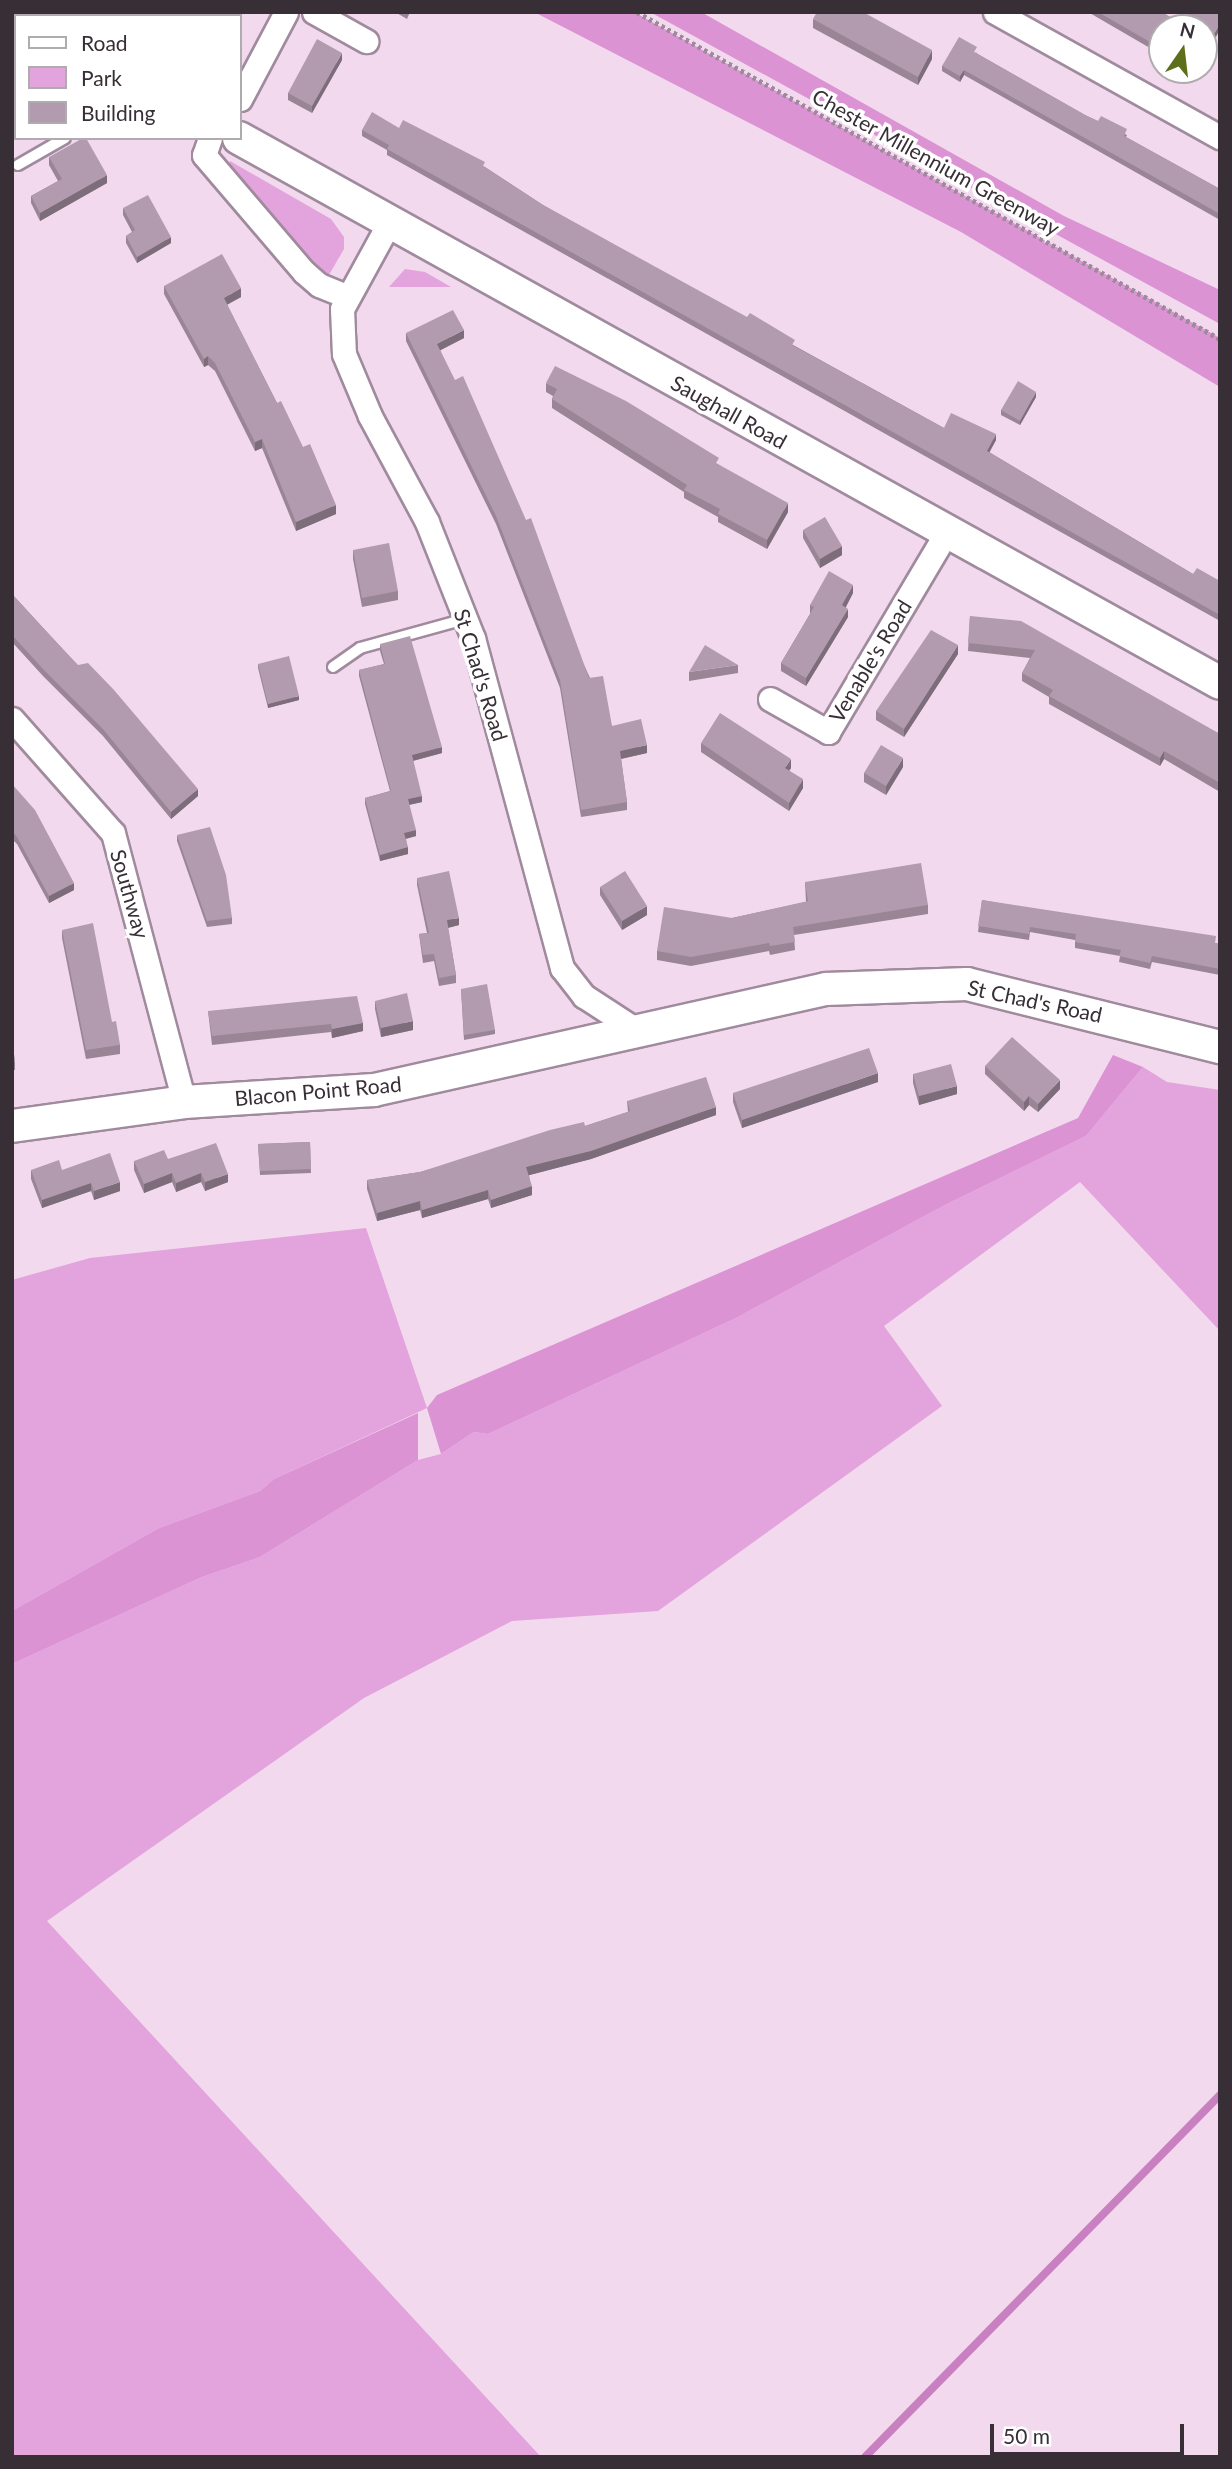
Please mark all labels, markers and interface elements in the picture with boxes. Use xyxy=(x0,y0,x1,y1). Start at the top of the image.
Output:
legend xyxy=(14,14,242,140)
north arrow xyxy=(1148,14,1218,84)
text: N xyxy=(1178,17,1198,43)
text: Road xyxy=(81,30,128,55)
text: Park xyxy=(81,65,122,90)
street label: Chester Millennium Greenway xyxy=(808,83,1064,241)
text: Building xyxy=(81,100,156,125)
street label: Saughall Road xyxy=(667,370,791,454)
street label: Venable's Road xyxy=(824,595,916,727)
street label: St Chad's Road xyxy=(449,606,513,744)
street label: Southway xyxy=(105,847,155,941)
street label: St Chad's Road xyxy=(965,974,1105,1028)
street label: Blacon Point Road xyxy=(233,1071,403,1111)
scale bar xyxy=(994,2410,1188,2454)
text: 50 m xyxy=(1003,2423,1050,2448)

